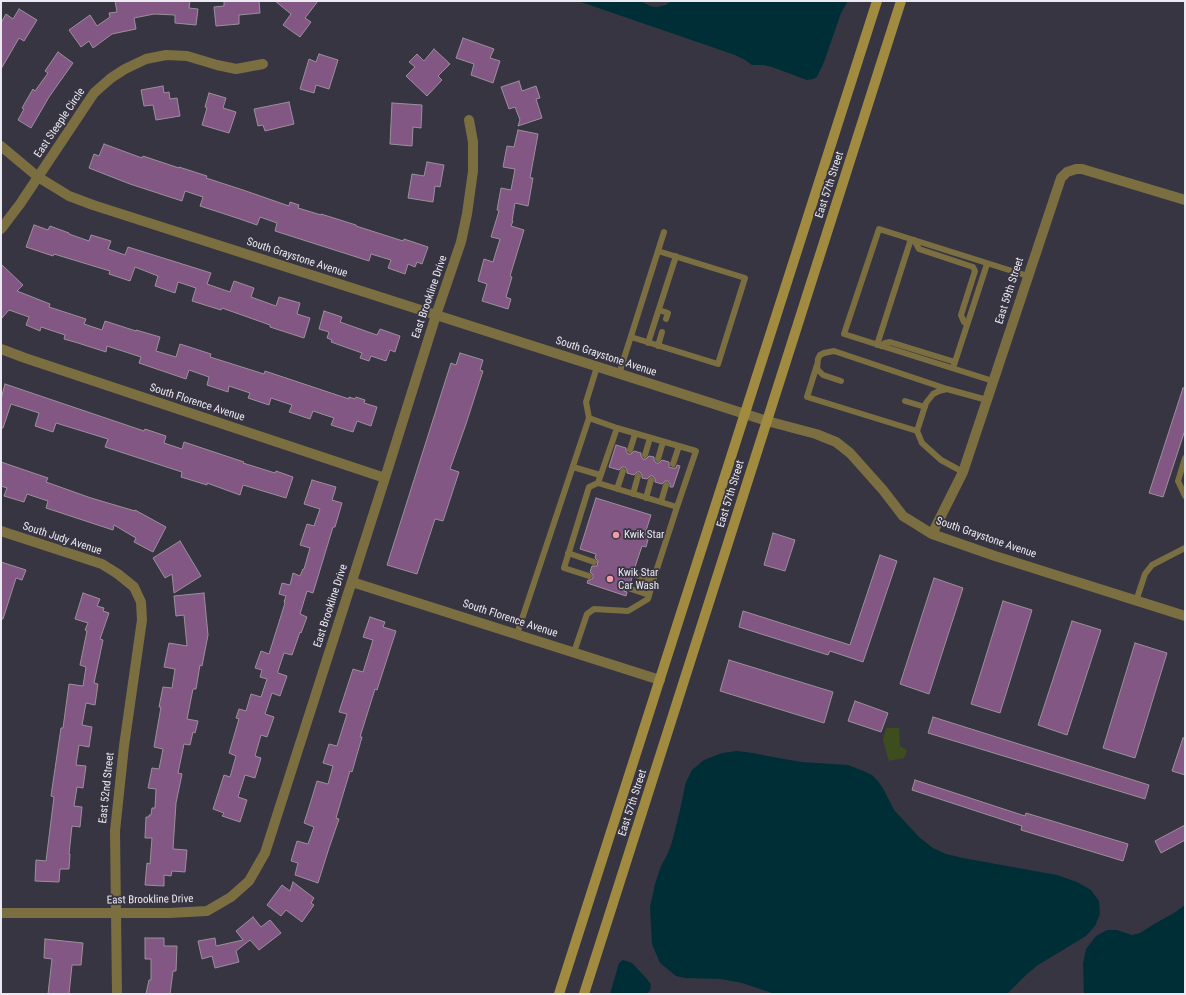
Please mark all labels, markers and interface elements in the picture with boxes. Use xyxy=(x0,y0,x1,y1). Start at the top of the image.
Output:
street label: East Steeple Circle xyxy=(32,86,88,160)
street label: East 57th Street xyxy=(813,150,847,220)
street label: South Graystone Avenue xyxy=(245,235,349,281)
street label: East Brookline Drive xyxy=(410,254,450,340)
street label: East 59th Street xyxy=(993,256,1027,326)
street label: South Graystone Avenue xyxy=(554,334,658,380)
street label: South Florence Avenue xyxy=(148,381,246,425)
street label: East 57th Street xyxy=(715,459,747,529)
street label: South Graystone Avenue xyxy=(934,515,1038,561)
street label: South Judy Avenue xyxy=(21,520,103,558)
place label: Kwik Star xyxy=(624,528,664,542)
marker: Kwik Star xyxy=(611,530,621,540)
street label: East Brookline Drive xyxy=(311,563,351,649)
place label: Kwik Star Car Wash xyxy=(618,566,659,592)
marker: Kwik Star Car Wash xyxy=(605,574,615,584)
street label: South Florence Avenue xyxy=(461,597,559,641)
street label: East 52nd Street xyxy=(97,752,117,824)
street label: East 57th Street xyxy=(616,768,650,838)
street label: East Brookline Drive xyxy=(106,893,194,907)

